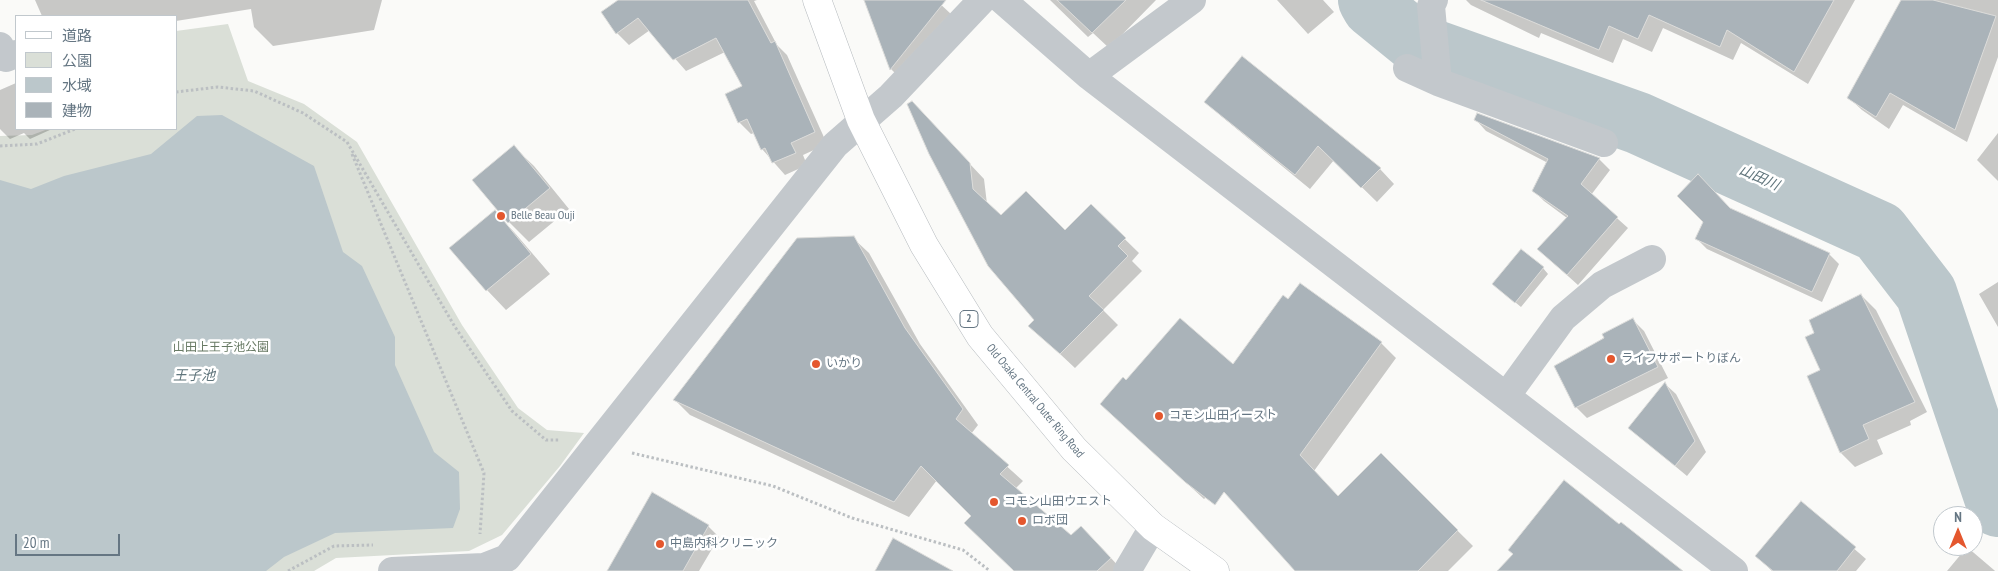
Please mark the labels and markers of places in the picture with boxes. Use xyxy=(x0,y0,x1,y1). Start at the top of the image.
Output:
place label: Belle Beau Ouji xyxy=(511,209,575,223)
marker: Belle Beau Ouji xyxy=(495,210,507,222)
place label: ライフサポートりぼん xyxy=(1621,352,1741,366)
marker: ライフサポートりぼん xyxy=(1605,353,1617,365)
place label: いかり xyxy=(826,357,862,371)
marker: いかり xyxy=(810,358,822,370)
place label: コモン山田イースト xyxy=(1169,409,1277,423)
marker: コモン山田イースト xyxy=(1153,410,1165,422)
place label: コモン山田ウエスト xyxy=(1004,495,1112,509)
marker: コモン山田ウエスト xyxy=(988,496,1000,508)
place label: ロボ団 xyxy=(1032,514,1068,528)
marker: ロボ団 xyxy=(1016,515,1028,527)
place label: 中島内科クリニック xyxy=(670,537,778,551)
marker: 中島内科クリニック xyxy=(654,538,666,550)

